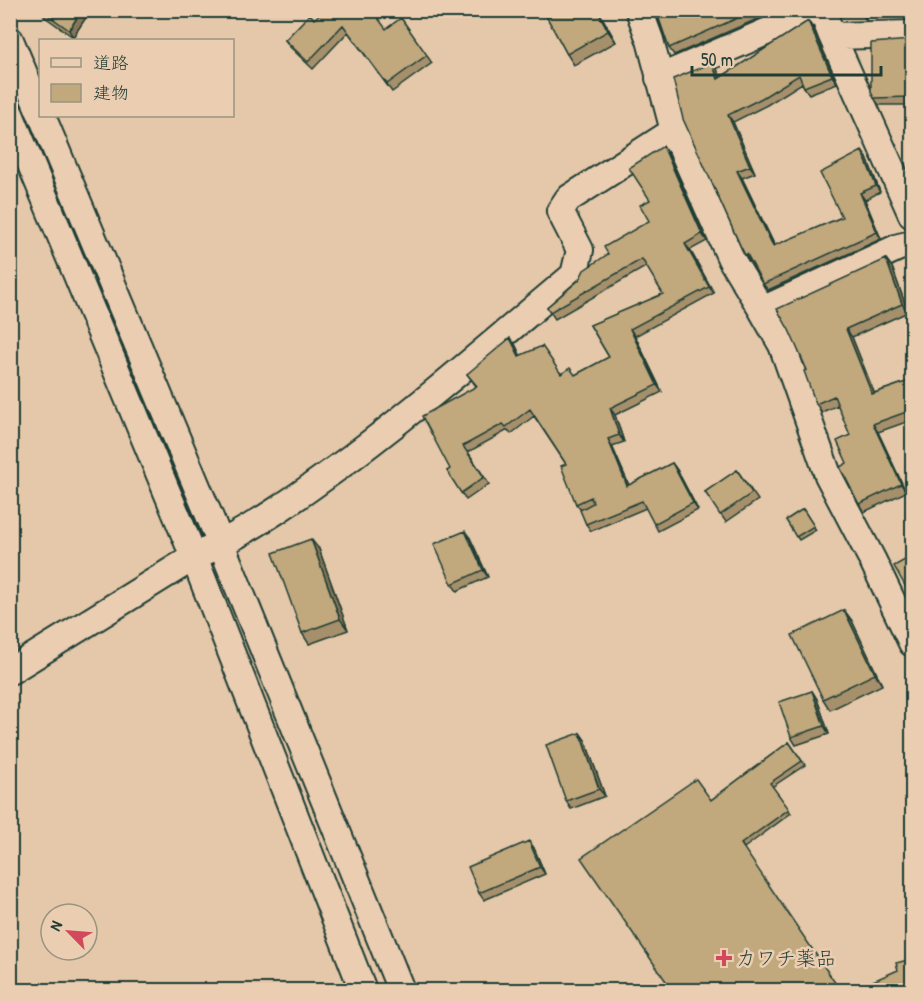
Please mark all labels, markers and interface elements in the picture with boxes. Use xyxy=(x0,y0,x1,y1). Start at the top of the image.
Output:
legend xyxy=(39,39,234,117)
scale bar xyxy=(692,39,881,77)
text: 50 m xyxy=(701,47,733,72)
text: 道路 xyxy=(93,50,129,75)
text: 建物 xyxy=(93,80,129,105)
north arrow xyxy=(39,902,99,962)
text: N xyxy=(44,917,67,934)
place label: カワチ薬品 xyxy=(736,944,836,971)
marker: カワチ薬品 xyxy=(717,951,731,965)

